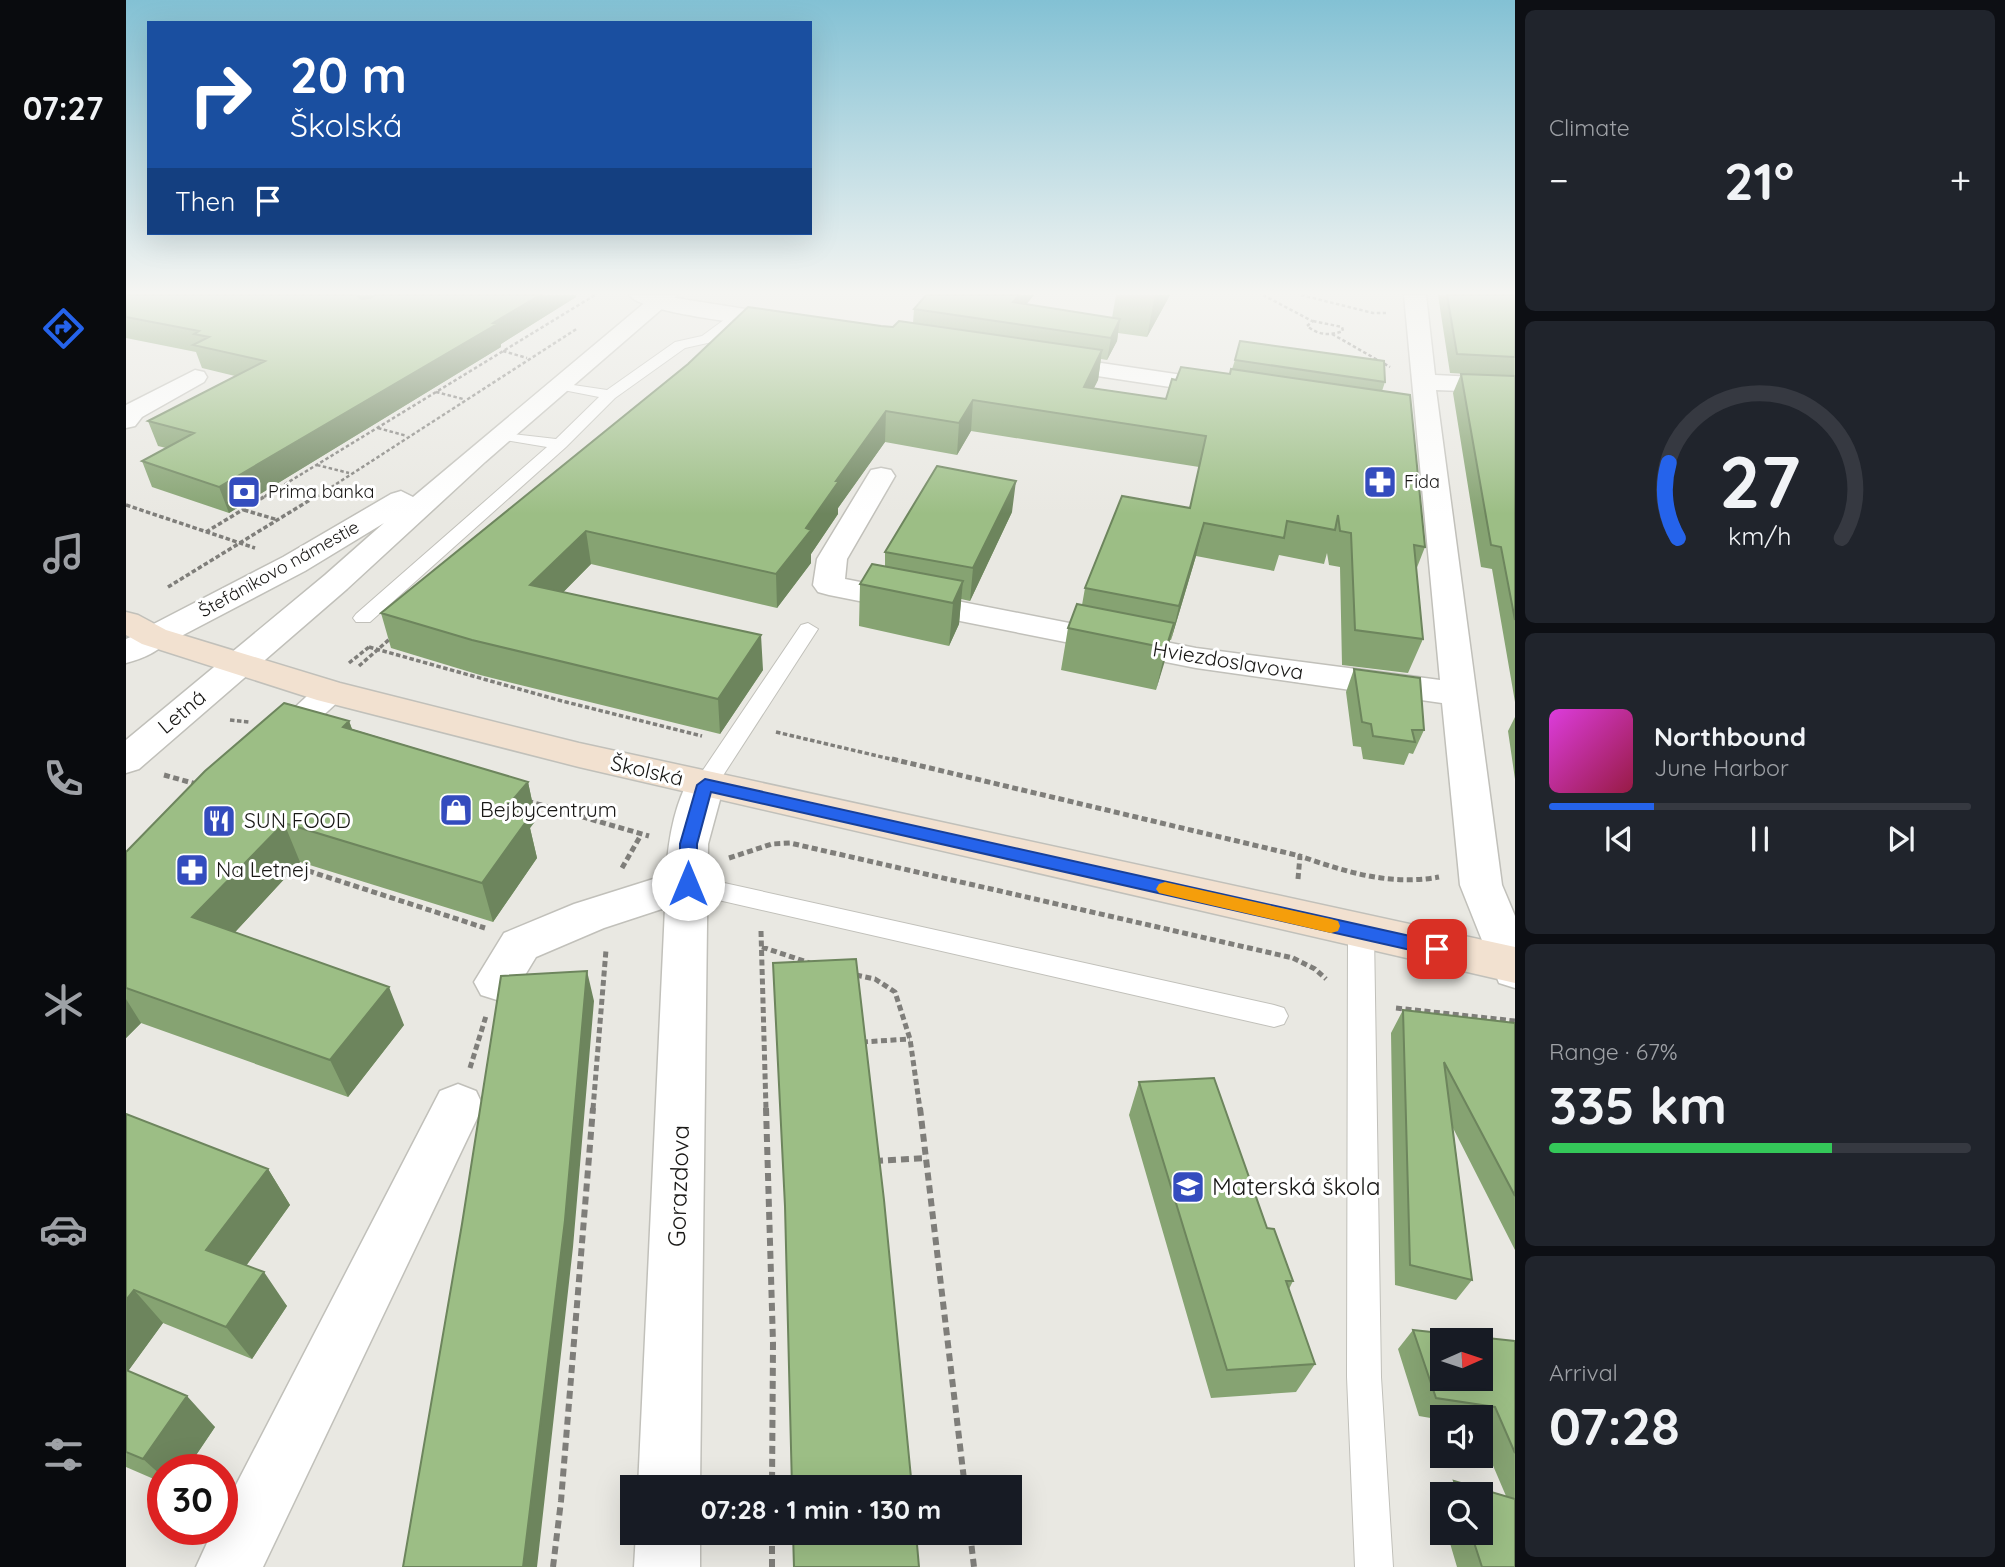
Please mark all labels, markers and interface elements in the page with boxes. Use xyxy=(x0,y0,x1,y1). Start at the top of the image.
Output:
text: 20 m xyxy=(290,44,407,105)
icon: right xyxy=(175,49,266,140)
text: 07:27 xyxy=(23,88,103,128)
text: Školská xyxy=(290,105,402,145)
text: Climate xyxy=(1549,113,1630,142)
text: 21° xyxy=(1724,148,1794,213)
text: − xyxy=(1549,156,1569,204)
text: + xyxy=(1950,156,1971,204)
icon: arrive xyxy=(249,182,287,220)
text: Then xyxy=(175,185,235,218)
icon: directions xyxy=(39,304,88,353)
text: 27 xyxy=(1719,436,1801,527)
pharmacy icon: Fida xyxy=(1361,463,1399,501)
place label: Fida xyxy=(1404,470,1440,493)
bank icon: Prima banka xyxy=(225,473,263,511)
place label: Prima banka xyxy=(268,480,374,503)
street label: Štefánikovo námestie xyxy=(195,515,363,622)
text: km/h xyxy=(1728,520,1792,551)
icon: music xyxy=(39,529,88,578)
street label: Hviezdoslavova xyxy=(1151,635,1305,685)
street label: Letná xyxy=(152,684,211,739)
text: Northbound xyxy=(1654,720,1806,753)
street label: Školská xyxy=(608,749,686,791)
text: June Harbor xyxy=(1654,753,1789,782)
icon: phone xyxy=(39,754,88,803)
shop icon: Bejbycentrum xyxy=(437,791,475,829)
place label: Bejbycentrum xyxy=(480,796,617,822)
restaurant icon: SUN FOOD xyxy=(200,802,238,840)
place label: SUN FOOD xyxy=(244,807,351,833)
icon: previous xyxy=(1600,820,1638,858)
icon: pause xyxy=(1741,820,1779,858)
icon: next xyxy=(1882,820,1920,858)
position arrow xyxy=(651,847,725,921)
pharmacy icon: Na Letnej xyxy=(173,851,211,889)
place label: Na Letnej xyxy=(216,856,310,882)
pin xyxy=(1407,919,1467,979)
icon: arrive xyxy=(1418,930,1456,968)
icon: climate xyxy=(39,980,88,1029)
text: Range · 67% xyxy=(1549,1037,1678,1066)
text: 335 km xyxy=(1549,1072,1727,1137)
street label: Gorazdova xyxy=(661,1124,695,1247)
school or university icon: Materská škola xyxy=(1169,1168,1207,1206)
place label: Materská škola xyxy=(1212,1171,1380,1201)
icon: car xyxy=(39,1205,88,1254)
north arrow xyxy=(1430,1328,1493,1391)
map controls xyxy=(1430,1328,1493,1545)
text: Arrival xyxy=(1549,1358,1618,1387)
text: 07:28 xyxy=(1549,1393,1680,1458)
button: sound xyxy=(1430,1405,1493,1468)
icon: filters xyxy=(39,1430,88,1479)
speed limit sign: 30 xyxy=(147,1454,238,1545)
button: search xyxy=(1430,1482,1493,1545)
text: 07:28 · 1 min · 130 m xyxy=(701,1493,941,1526)

